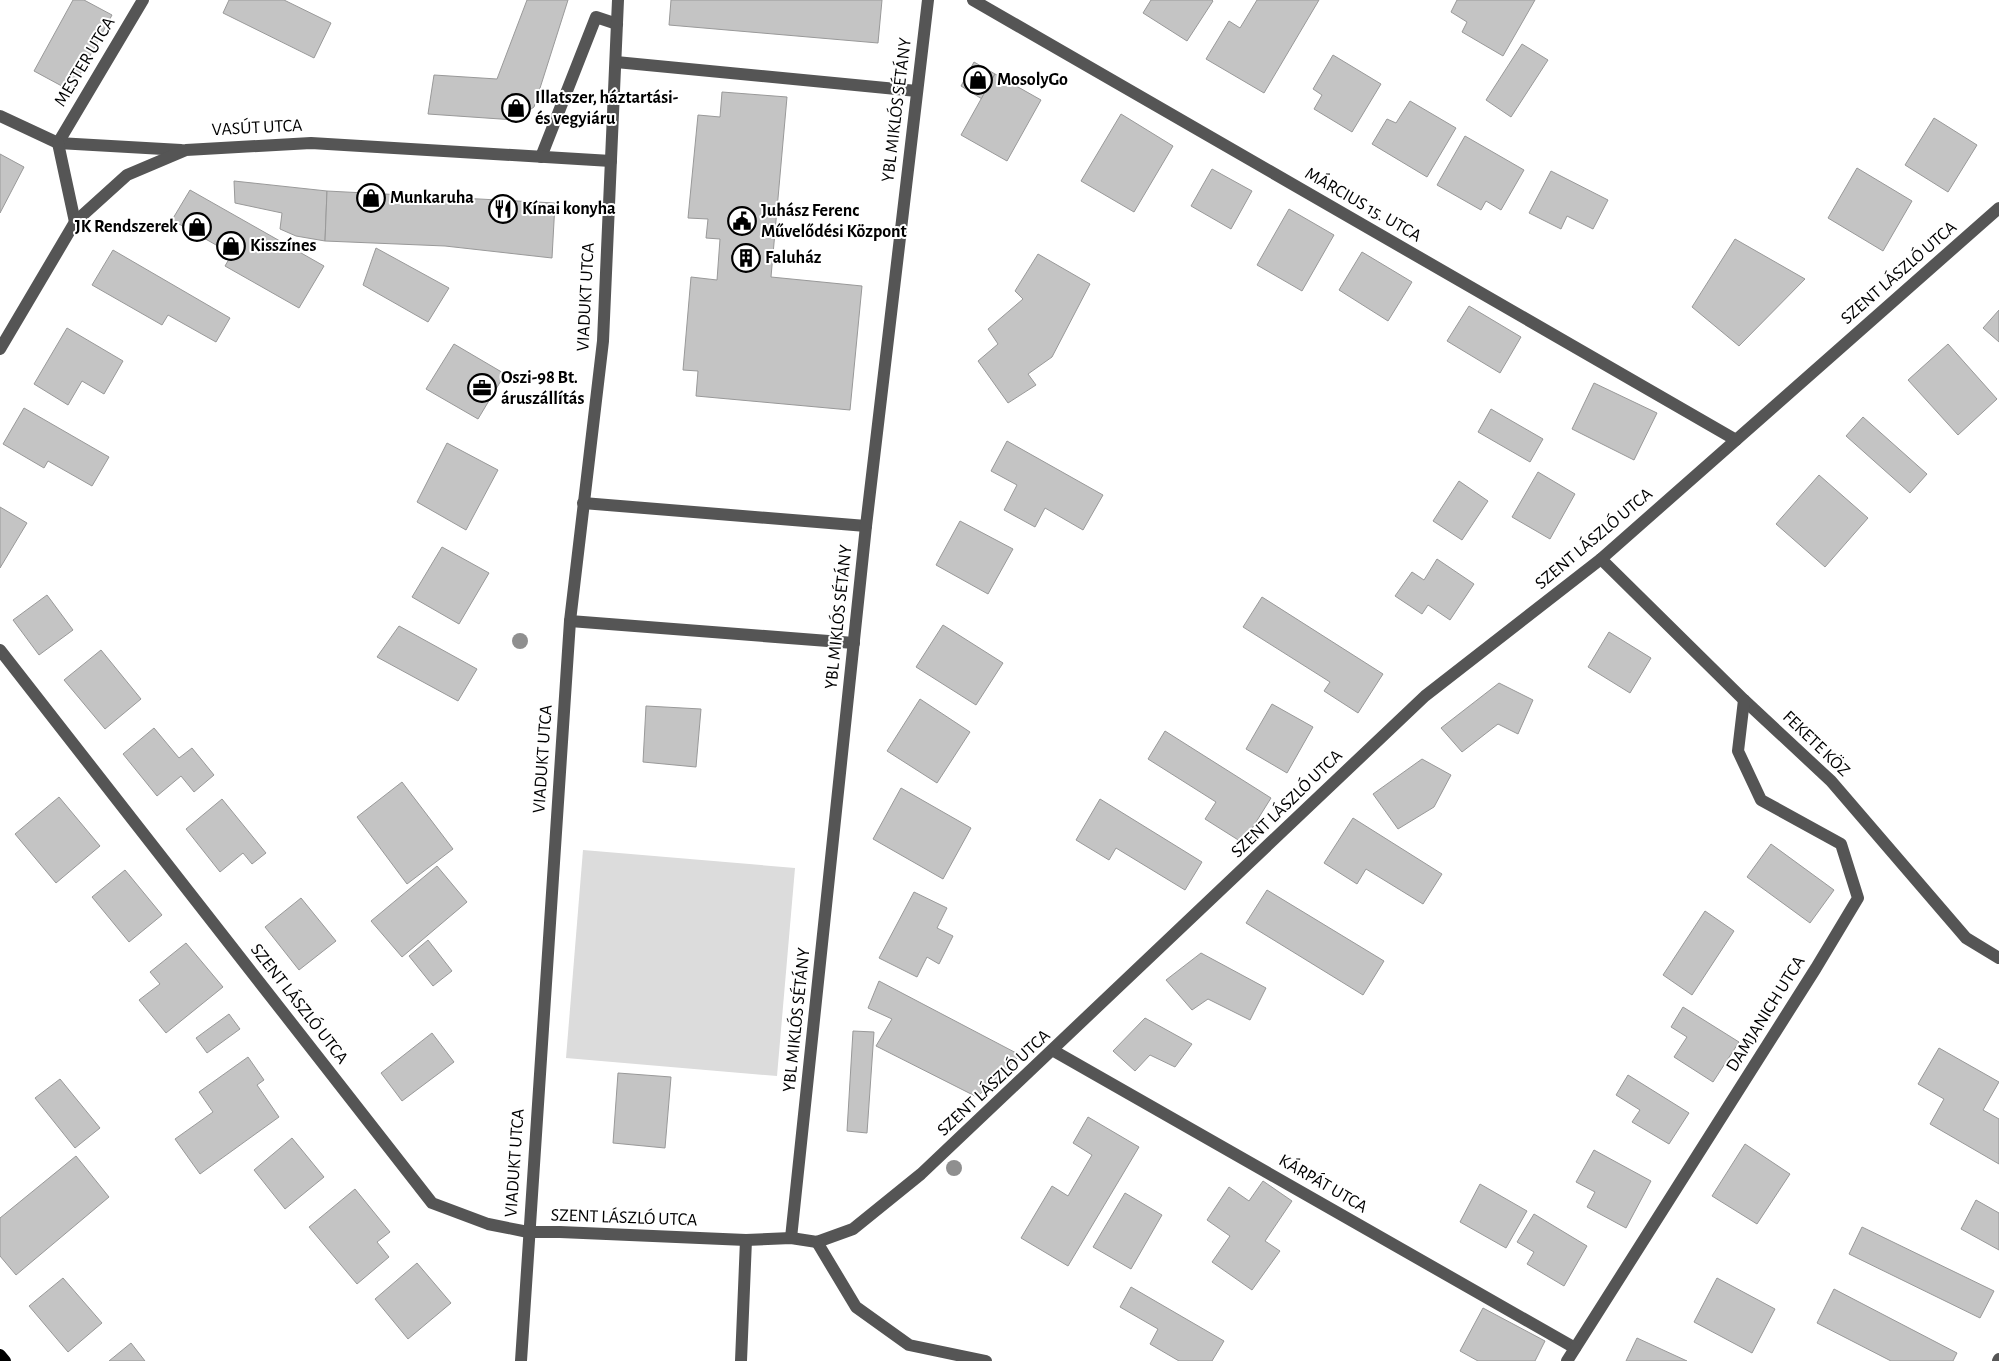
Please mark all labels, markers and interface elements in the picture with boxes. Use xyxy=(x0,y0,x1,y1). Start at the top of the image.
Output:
street label: MESTER UTCA xyxy=(51,14,119,110)
street label: YBL MIKLÓS SÉTÁNY xyxy=(876,36,915,183)
shop icon: MosolyGo xyxy=(963,65,993,95)
place label: MosolyGo xyxy=(997,71,1068,89)
place label: Illatszer, háztartási- és vegyiáru xyxy=(535,89,678,128)
shop icon: Illatszer, háztartási- és vegyiáru xyxy=(501,93,531,123)
street label: VASÚT UTCA xyxy=(211,114,303,139)
street label: MÁRCIUS 15. UTCA xyxy=(1302,162,1426,246)
shop icon: Munkaruha xyxy=(356,183,386,213)
place label: Munkaruha xyxy=(390,189,474,207)
restaurant icon: Kínai konyha xyxy=(488,194,518,224)
place label: Kínai konyha xyxy=(522,200,616,218)
place label: Juhász Ferenc Művelődési Központ xyxy=(761,202,907,241)
public building icon: Juhász Ferenc Művelődési Központ xyxy=(727,206,757,236)
shop icon: JK Rendszerek xyxy=(182,212,212,242)
street label: SZENT LÁSZLÓ UTCA xyxy=(1836,215,1961,328)
place label: JK Rendszerek xyxy=(75,218,178,236)
shop icon: Kisszínes xyxy=(216,231,246,261)
place label: Kisszínes xyxy=(250,237,316,255)
street label: VIADUKT UTCA xyxy=(574,242,598,352)
building icon: Faluház xyxy=(731,243,761,273)
place label: Faluház xyxy=(765,249,822,267)
place label: Oszi-98 Bt. áruszállítás xyxy=(501,369,584,408)
office icon: Oszi-98 Bt. áruszállítás xyxy=(467,373,497,403)
street label: SZENT LÁSZLÓ UTCA xyxy=(1530,482,1656,593)
street label: YBL MIKLÓS SÉTÁNY xyxy=(819,543,856,690)
street label: VIADUKT UTCA xyxy=(530,704,556,814)
street label: FEKETE KÖZ xyxy=(1779,706,1855,780)
street label: SZENT LÁSZLÓ UTCA xyxy=(1226,744,1346,861)
street label: SZENT LÁSZLÓ UTCA xyxy=(247,939,354,1068)
street label: YBL MIKLÓS SÉTÁNY xyxy=(777,946,814,1093)
street label: DAMJANICH UTCA xyxy=(1723,953,1809,1075)
street label: SZENT LÁSZLÓ UTCA xyxy=(932,1024,1054,1140)
street label: VIADUKT UTCA xyxy=(502,1108,528,1218)
street label: KÁRPÁT UTCA xyxy=(1276,1149,1372,1217)
street label: SZENT LÁSZLÓ UTCA xyxy=(550,1203,698,1230)

